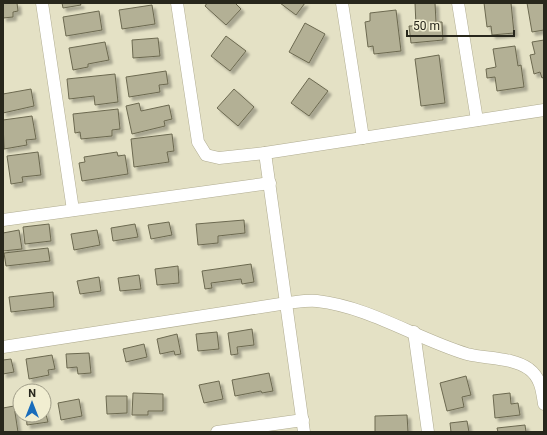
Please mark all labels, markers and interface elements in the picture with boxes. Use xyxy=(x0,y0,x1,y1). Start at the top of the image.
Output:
scale bar xyxy=(407,12,514,38)
text: 50 m xyxy=(413,19,440,33)
north arrow xyxy=(12,383,52,423)
text: N xyxy=(28,387,36,400)

